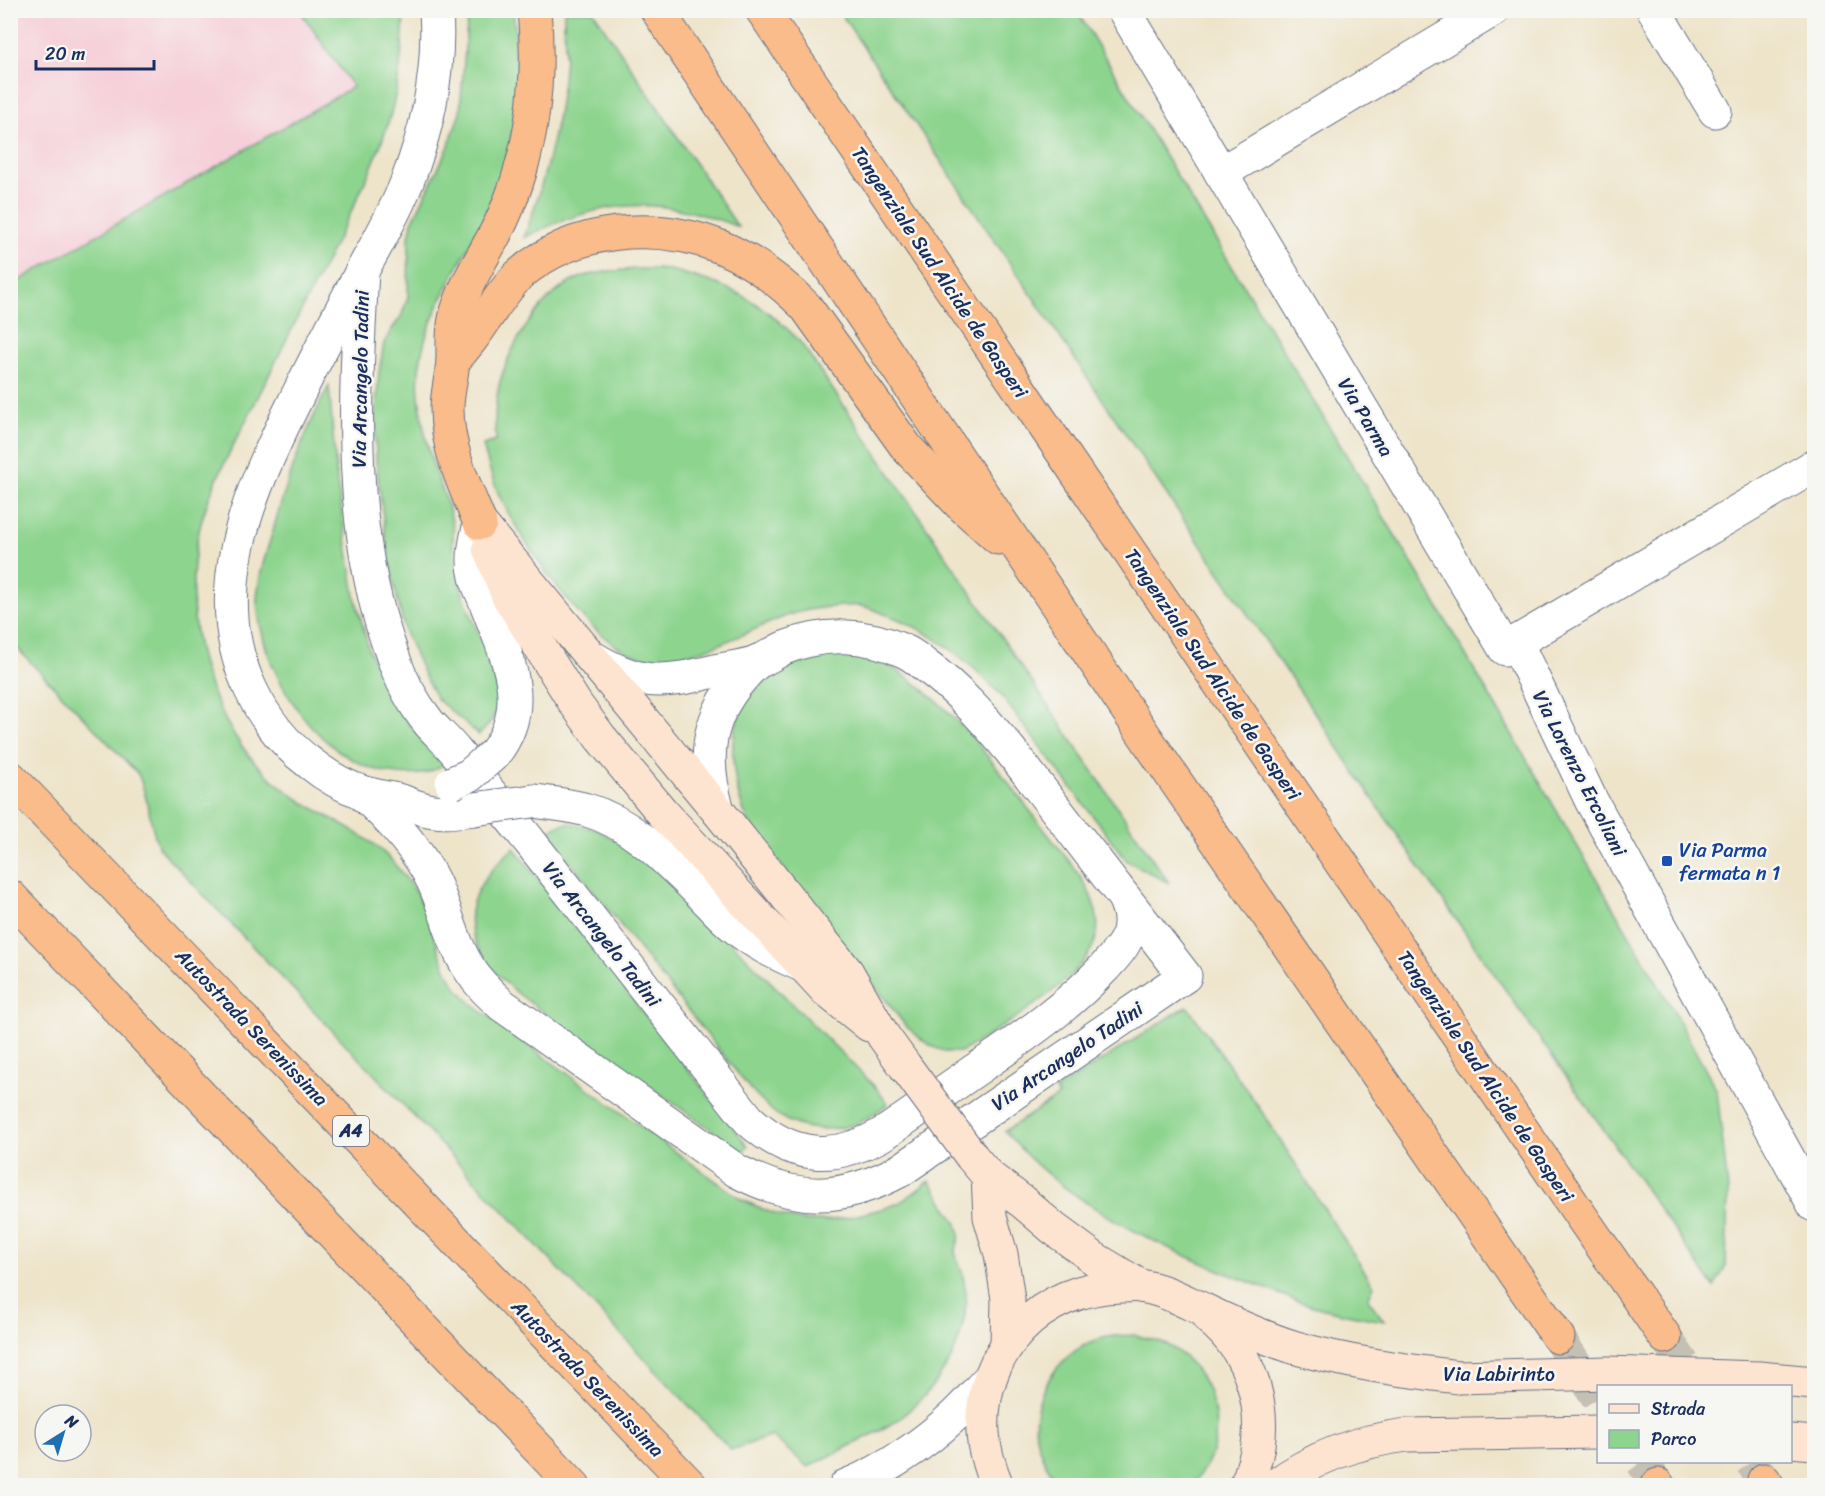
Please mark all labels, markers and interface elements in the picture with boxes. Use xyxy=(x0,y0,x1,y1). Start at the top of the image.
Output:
scale bar xyxy=(36,33,154,71)
text: 20 m xyxy=(45,38,85,70)
street label: Tangenziale Sud Alcide de Gasperi xyxy=(842,139,1038,406)
street label: Via Arcangelo Tadini xyxy=(341,288,380,468)
street label: Via Parma xyxy=(1328,371,1403,464)
street label: Tangenziale Sud Alcide de Gasperi xyxy=(1115,541,1311,808)
street label: Via Lorenzo Ercoliani xyxy=(1523,684,1637,863)
place label: Via Parma fermata n 1 xyxy=(1679,833,1780,891)
street label: Via Arcangelo Tadini xyxy=(533,853,671,1016)
marker: Via Parma fermata n 1 xyxy=(1660,854,1674,868)
street label: Autostrada Serenissima xyxy=(166,939,337,1115)
street label: Tangenziale Sud Alcide de Gasperi xyxy=(1388,943,1584,1210)
street label: Via Arcangelo Tadini xyxy=(984,991,1152,1121)
road number: A4 xyxy=(333,1116,369,1146)
street label: Autostrada Serenissima xyxy=(502,1290,673,1466)
street label: Via Labirinto xyxy=(1443,1357,1555,1392)
legend xyxy=(1597,1385,1792,1463)
text: Strada xyxy=(1651,1393,1706,1425)
north arrow xyxy=(33,1403,93,1463)
text: N xyxy=(58,1406,86,1437)
text: Parco xyxy=(1651,1423,1696,1455)

